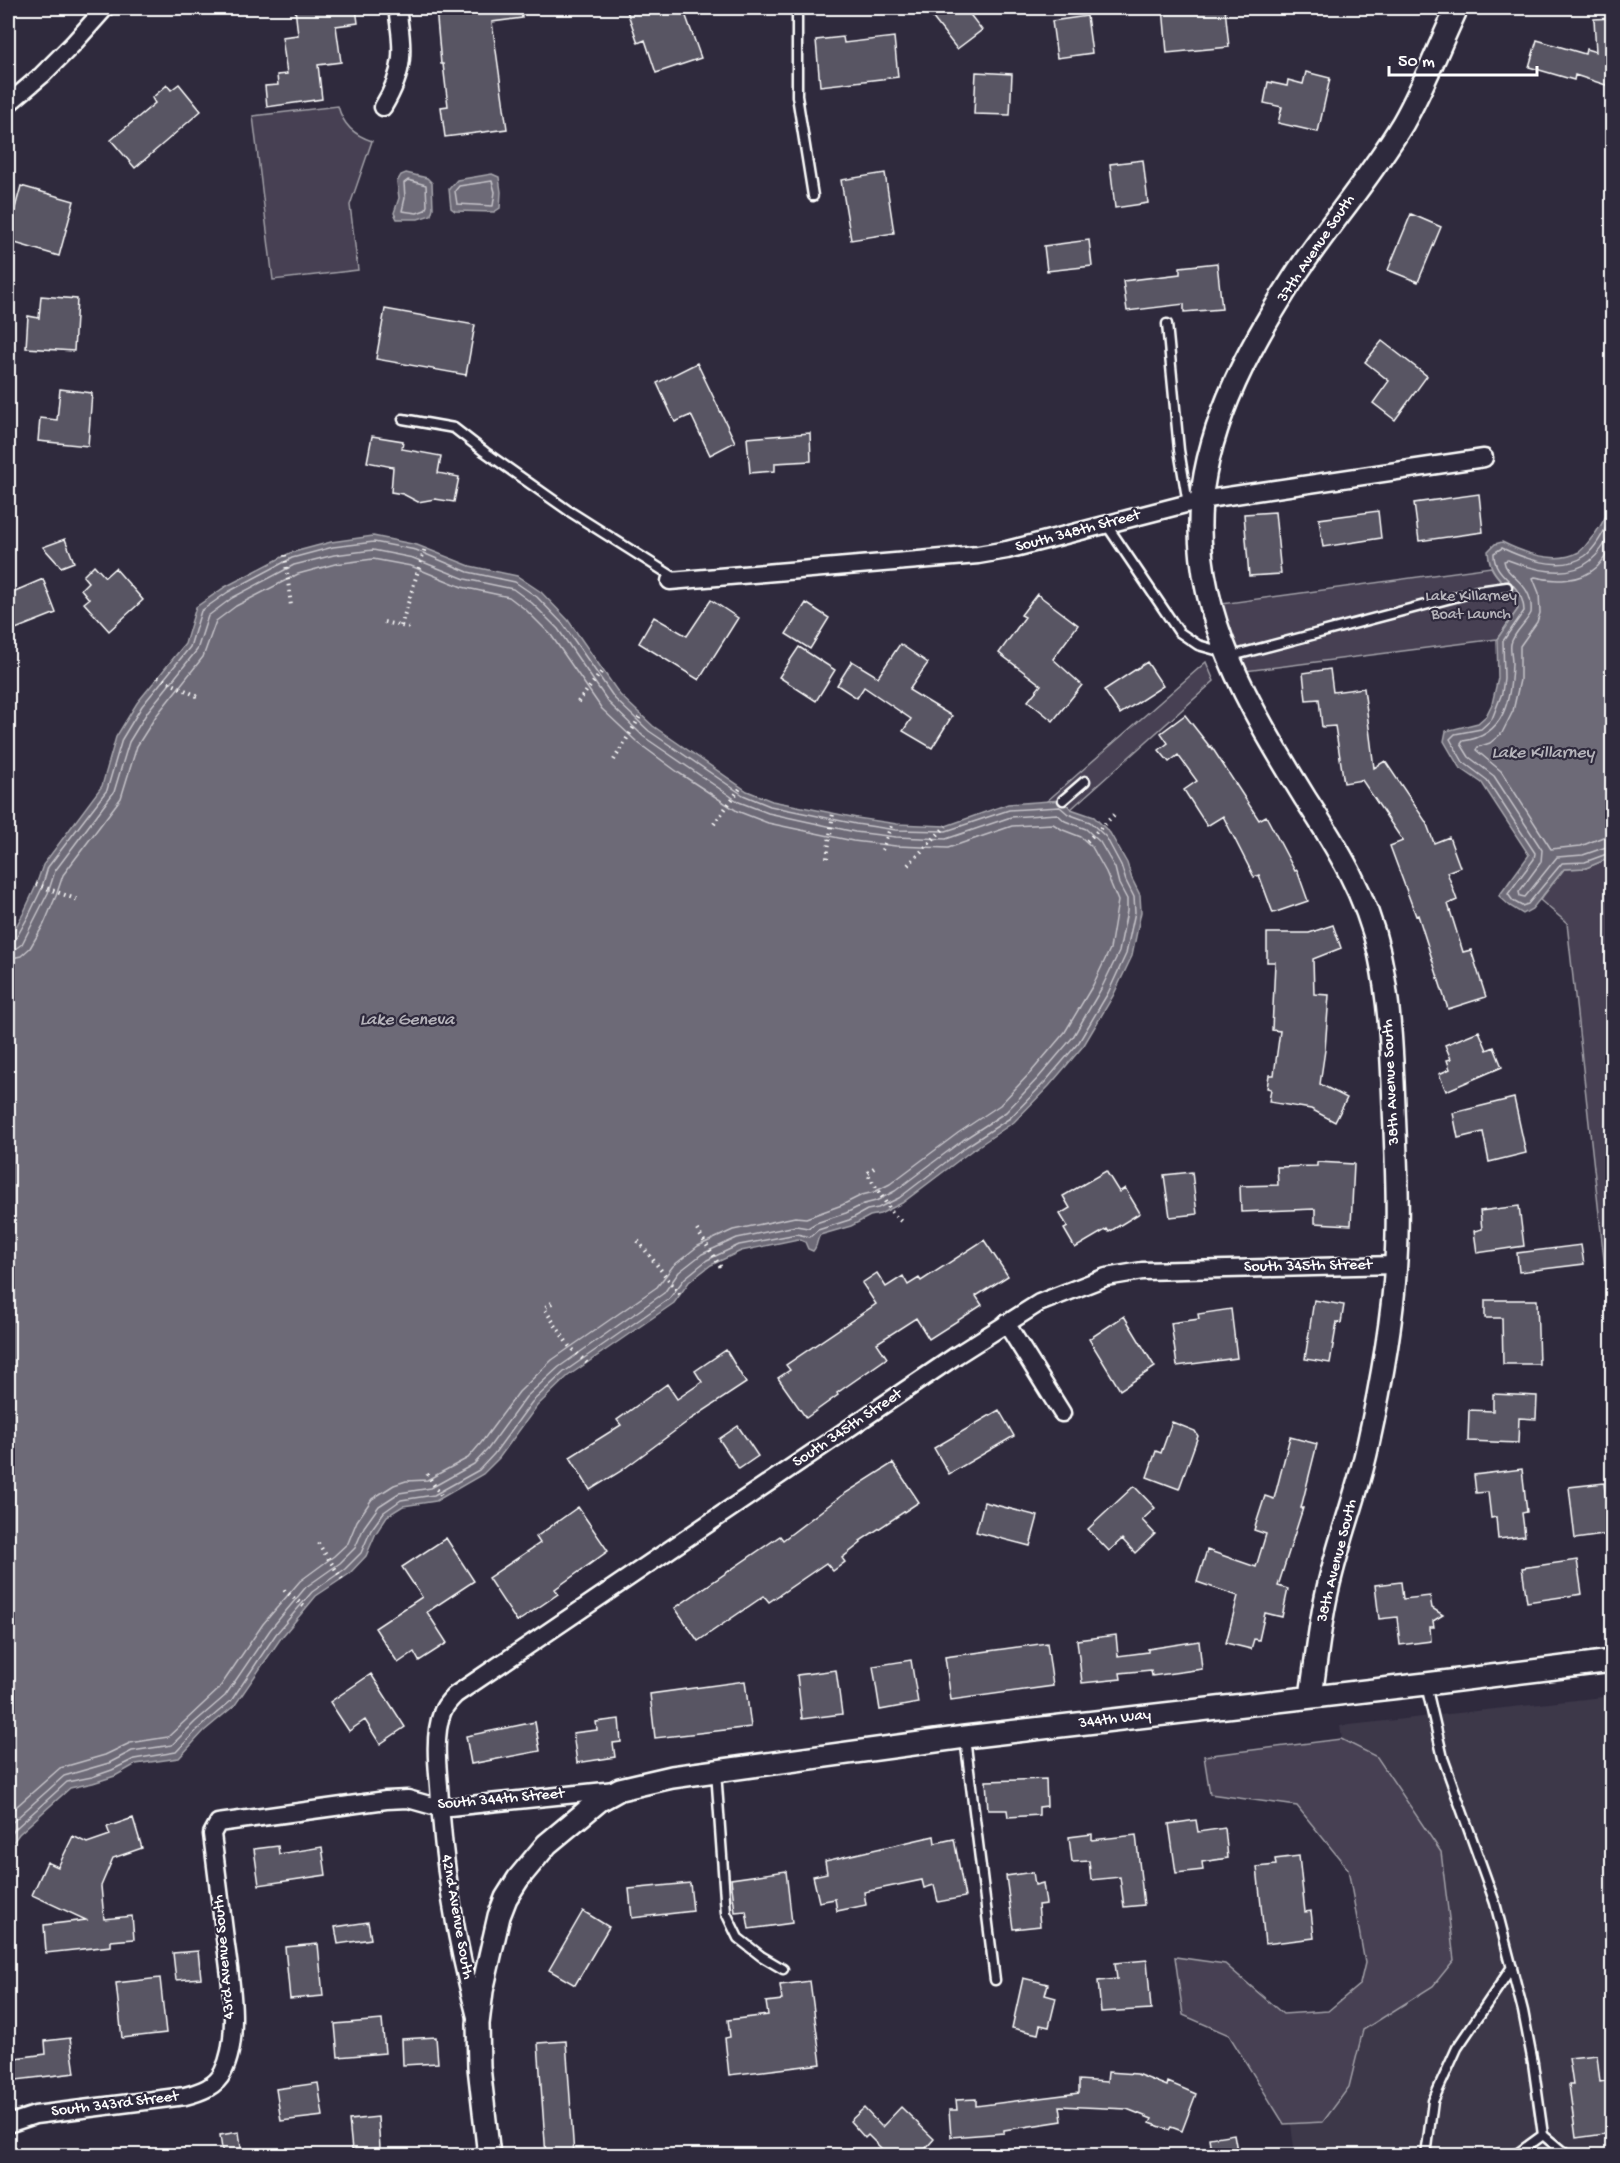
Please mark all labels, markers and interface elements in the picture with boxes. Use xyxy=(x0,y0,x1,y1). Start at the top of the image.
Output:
scale bar xyxy=(1389,39,1538,77)
text: 50 m xyxy=(1398,52,1435,73)
street label: 37th Avenue South xyxy=(1273,191,1360,307)
street label: South 348th Street xyxy=(1014,506,1144,558)
park label: Lake Killarney Boat Launch xyxy=(1425,588,1517,625)
water label: Lake Killarney xyxy=(1492,743,1596,764)
water label: Lake Geneva xyxy=(360,1010,455,1031)
street label: 38th Avenue South xyxy=(1379,1018,1405,1147)
street label: South 345th Street xyxy=(1244,1256,1374,1278)
street label: South 345th Street xyxy=(790,1385,908,1473)
street label: 38th Avenue South xyxy=(1313,1497,1363,1626)
street label: 344th Way xyxy=(1077,1706,1152,1734)
street label: South 344th Street xyxy=(437,1785,567,1815)
street label: 42nd Avenue South xyxy=(436,1853,476,1981)
street label: 43rd Avenue South xyxy=(210,1894,240,2020)
street label: South 343rd Street xyxy=(50,2088,181,2122)

